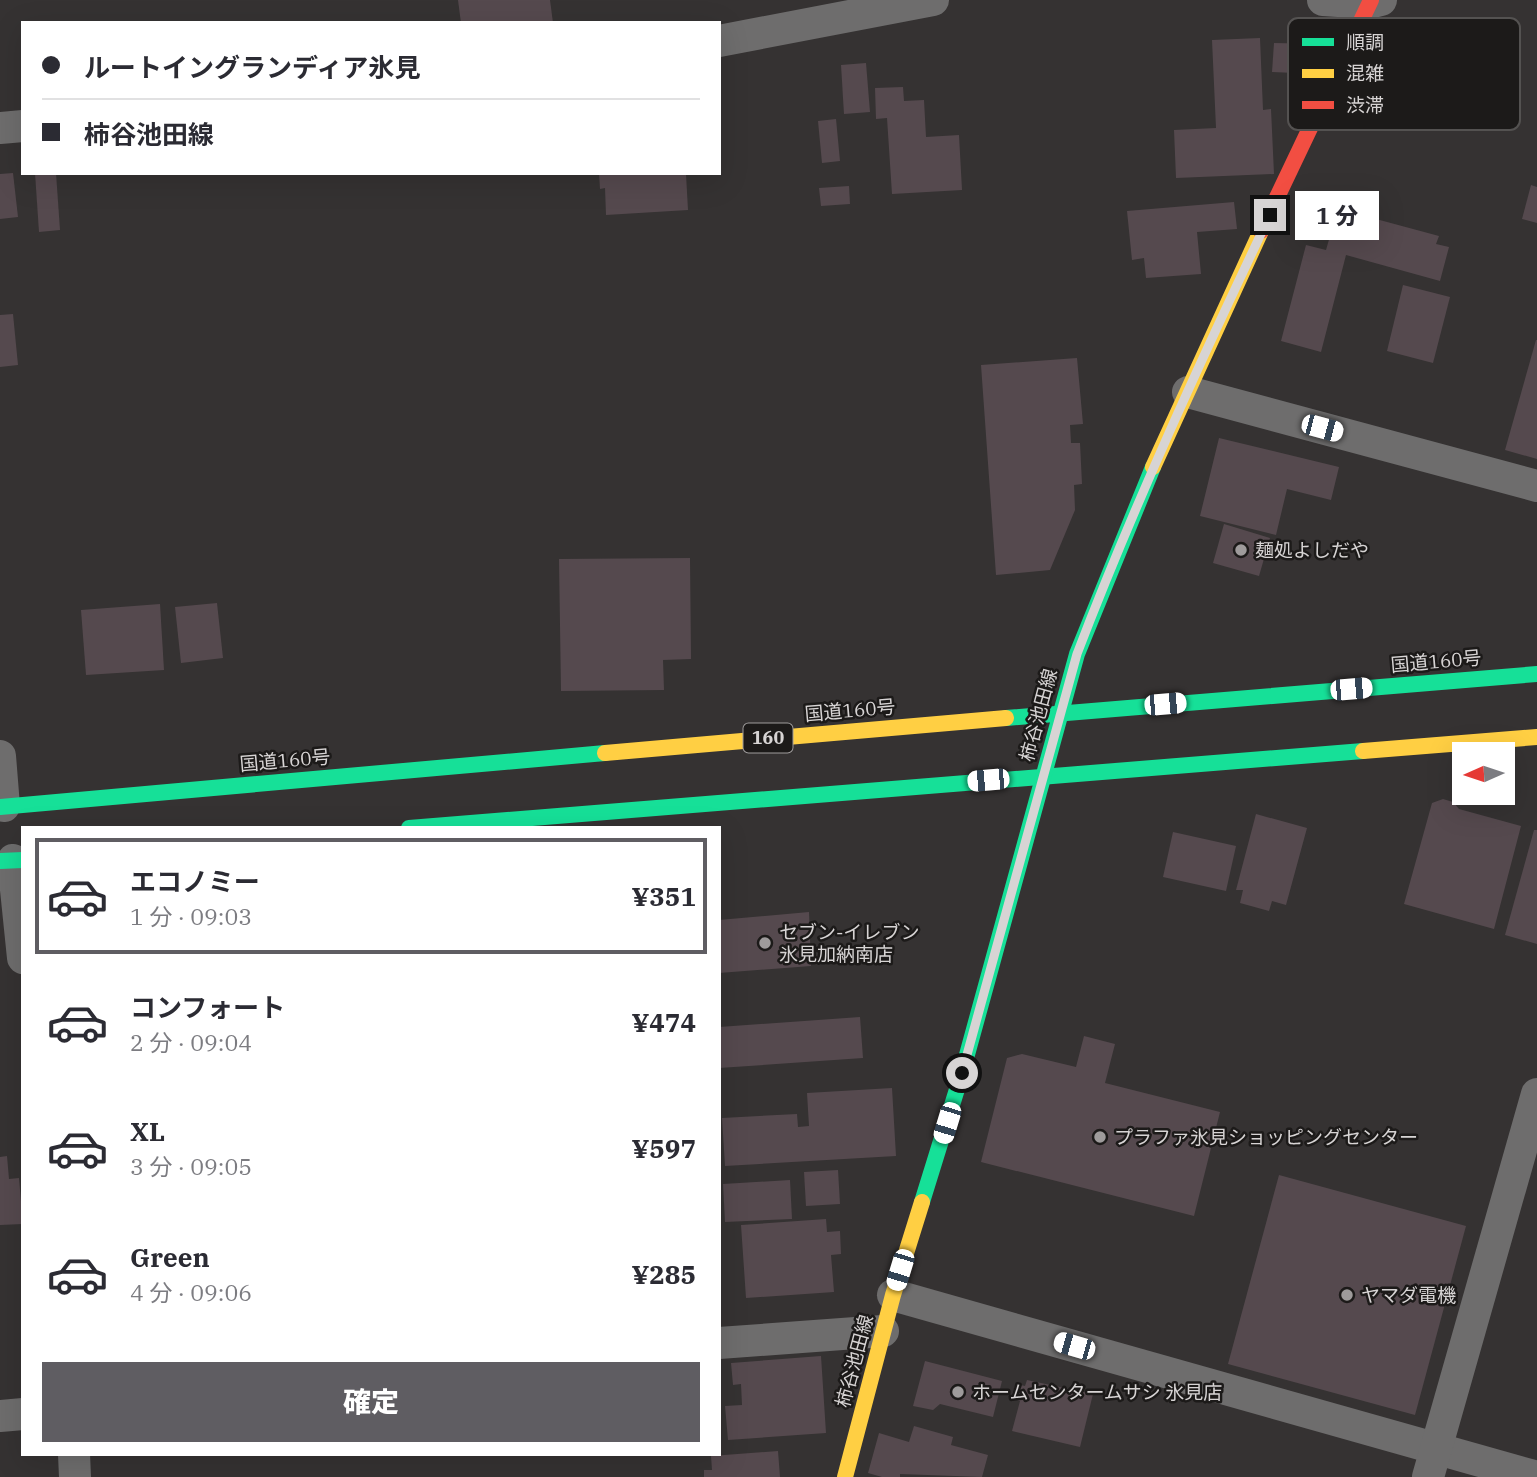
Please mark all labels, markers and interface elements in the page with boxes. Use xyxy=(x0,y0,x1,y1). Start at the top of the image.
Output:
legend xyxy=(1288,18,1520,130)
text: 順調 xyxy=(1346,30,1384,54)
text: ルートイングランディア氷見 xyxy=(84,50,420,84)
text: 混雑 xyxy=(1346,61,1384,85)
text: 渋滞 xyxy=(1346,93,1384,117)
text: 柿谷池田線 xyxy=(84,117,214,151)
callout: 1 分 xyxy=(1294,190,1378,240)
route end xyxy=(1254,199,1286,231)
text: 1 分 xyxy=(1316,200,1358,230)
car xyxy=(1299,412,1346,444)
place label: 麺処よしだや xyxy=(1255,538,1369,562)
marker: 麺処よしだや xyxy=(1233,542,1249,558)
street label: 国道160号 xyxy=(1390,645,1482,677)
street label: 柿谷池田線 xyxy=(1014,666,1062,764)
car xyxy=(1330,677,1373,701)
car xyxy=(1144,692,1187,716)
street label: 国道160号 xyxy=(804,694,896,726)
road number: 160 xyxy=(744,724,792,752)
north arrow xyxy=(1452,742,1516,805)
map controls xyxy=(1452,742,1515,805)
street label: 国道160号 xyxy=(239,744,331,776)
car xyxy=(967,768,1010,792)
text: エコノミー xyxy=(130,864,260,898)
icon: car xyxy=(46,865,109,928)
text: ¥351 xyxy=(631,879,696,913)
text: 1 分 · 09:03 xyxy=(130,901,252,931)
place label: セブン-イレブン 氷見加納南店 xyxy=(779,920,919,966)
marker: セブン-イレブン 氷見加納南店 xyxy=(757,935,773,951)
text: コンフォート xyxy=(130,990,285,1024)
icon: car xyxy=(46,991,109,1054)
text: ¥474 xyxy=(631,1005,696,1039)
text: 2 分 · 09:04 xyxy=(130,1027,252,1057)
route start xyxy=(946,1057,978,1089)
car xyxy=(931,1100,964,1146)
text: XL xyxy=(130,1114,165,1148)
icon: car xyxy=(46,1117,109,1180)
place label: プラファ氷見ショッピングセンター xyxy=(1114,1125,1418,1149)
marker: プラファ氷見ショッピングセンター xyxy=(1092,1129,1108,1145)
text: ¥597 xyxy=(631,1131,696,1165)
text: 3 分 · 09:05 xyxy=(130,1151,252,1181)
text: Green xyxy=(130,1240,210,1274)
icon: car xyxy=(46,1243,109,1306)
car xyxy=(884,1247,917,1293)
text: ¥285 xyxy=(631,1257,696,1291)
text: 4 分 · 09:06 xyxy=(130,1277,252,1307)
place label: ヤマダ電機 xyxy=(1361,1283,1456,1307)
marker: ヤマダ電機 xyxy=(1339,1287,1355,1303)
street label: 柿谷池田線 xyxy=(830,1312,878,1410)
car xyxy=(1051,1330,1098,1362)
button: 確定 xyxy=(42,1362,700,1442)
place label: ホームセンタームサシ 氷見店 xyxy=(972,1380,1222,1404)
marker: ホームセンタームサシ 氷見店 xyxy=(950,1384,966,1400)

